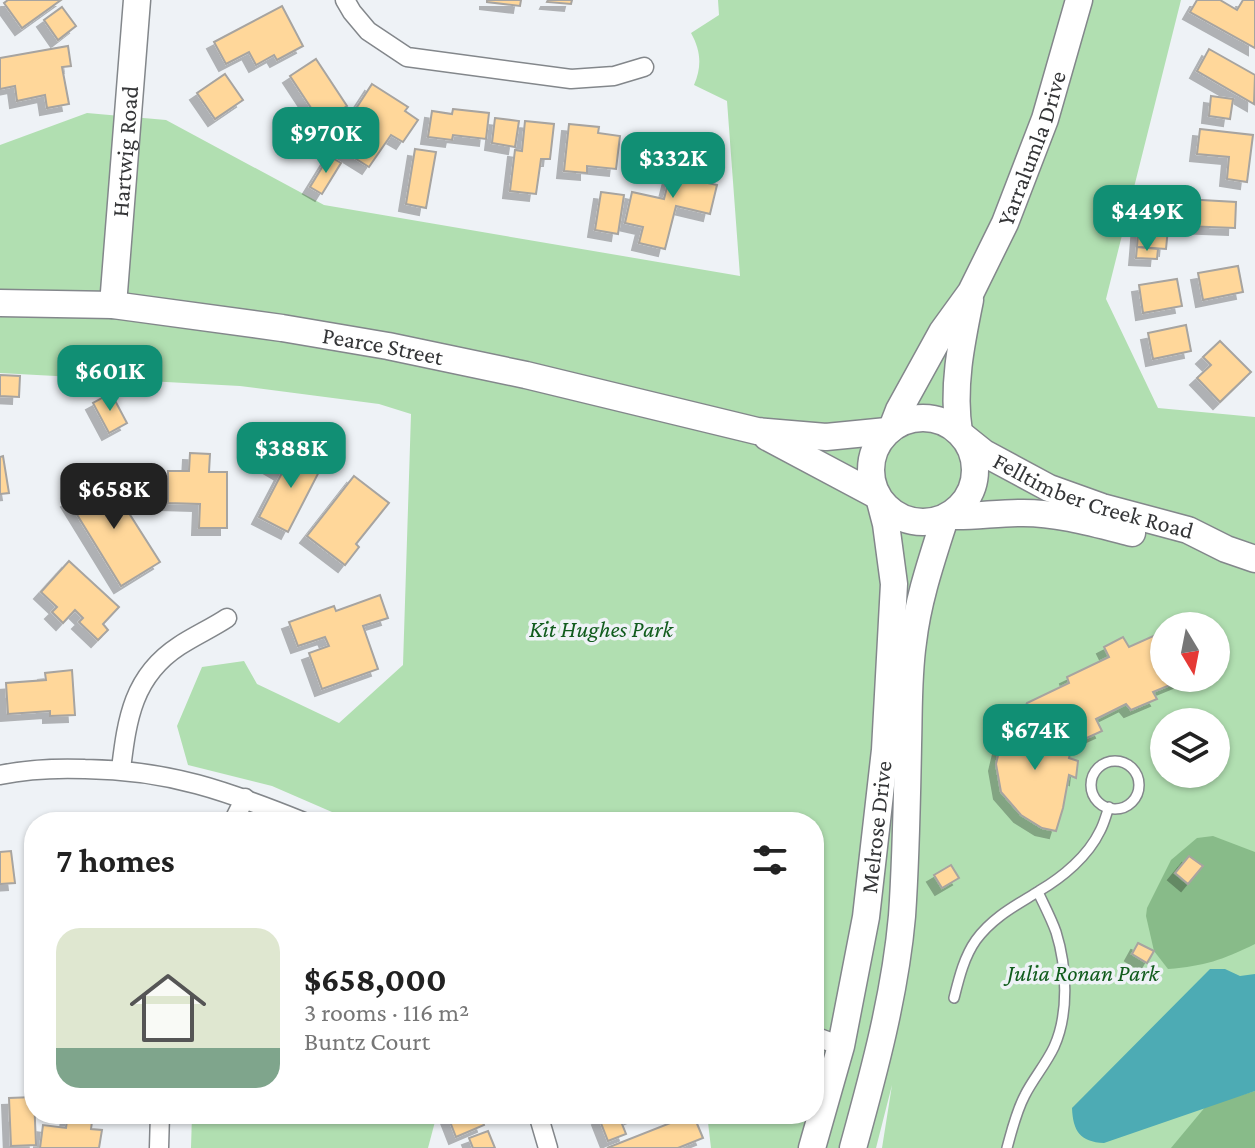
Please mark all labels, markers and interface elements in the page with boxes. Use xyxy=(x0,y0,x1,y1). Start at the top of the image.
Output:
street label: Yarralumla Drive xyxy=(991,68,1071,230)
street label: Hartwig Road xyxy=(106,84,143,218)
pin: $970K xyxy=(270,107,382,175)
text: $970K xyxy=(290,118,362,147)
pin: $332K xyxy=(617,132,729,200)
text: $332K xyxy=(639,143,707,172)
pin: $449K xyxy=(1091,185,1203,253)
text: $449K xyxy=(1111,196,1183,225)
street label: Pearce Street xyxy=(320,321,447,370)
pin: $601K xyxy=(54,345,166,413)
text: $601K xyxy=(75,356,145,385)
pin: $388K xyxy=(235,422,347,490)
text: $388K xyxy=(255,433,327,462)
street label: Felltimber Creek Road xyxy=(989,447,1197,544)
pin: $658K xyxy=(58,463,170,531)
text: $658K xyxy=(78,474,150,503)
north arrow xyxy=(1150,612,1230,692)
map controls xyxy=(1150,612,1230,788)
park label: Kit Hughes Park xyxy=(529,615,675,642)
pin: $674K xyxy=(979,704,1091,772)
button: layers xyxy=(1150,708,1230,788)
text: $674K xyxy=(1001,715,1069,744)
street label: Melrose Drive xyxy=(855,759,897,895)
icon: filters xyxy=(748,838,792,882)
text: 7 homes xyxy=(56,842,175,879)
park label: Julia Ronan Park xyxy=(1003,959,1161,986)
icon: home xyxy=(120,960,216,1056)
text: $658,000 xyxy=(304,961,447,998)
text: 3 rooms · 116 m² xyxy=(304,998,469,1027)
text: Buntz Court xyxy=(304,1027,430,1056)

